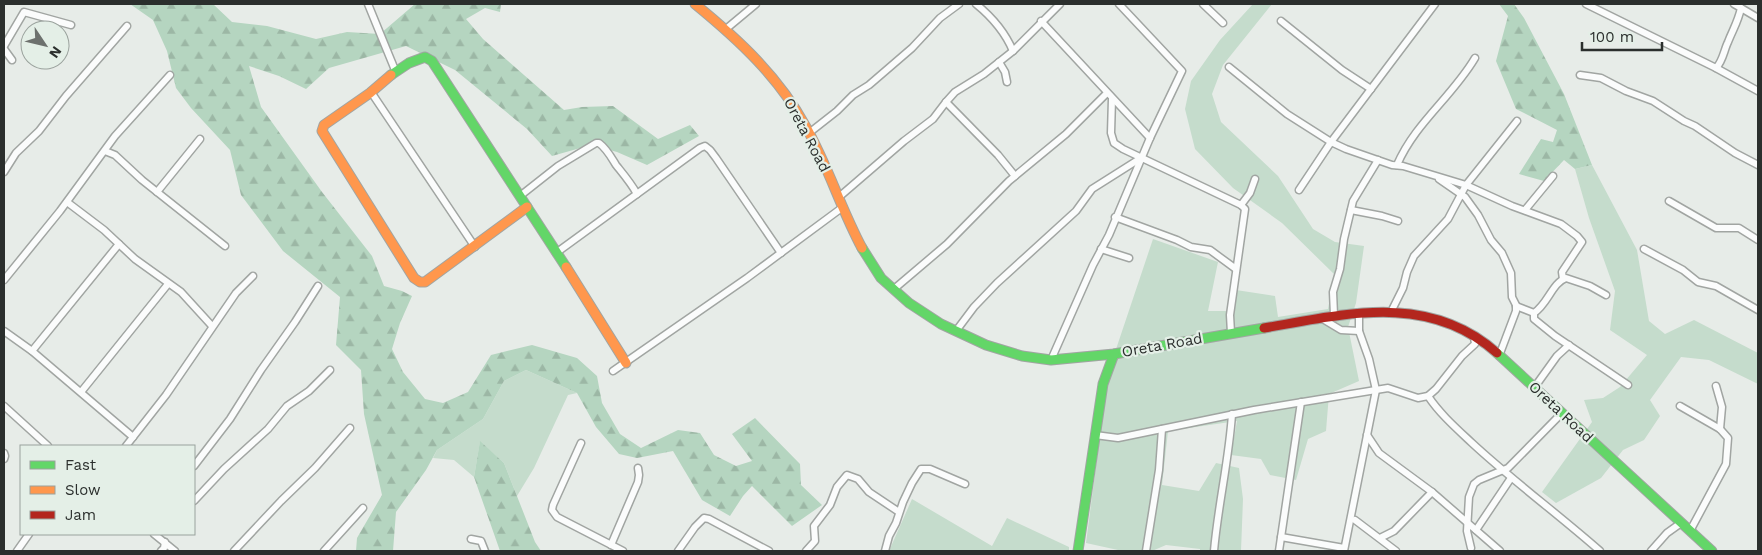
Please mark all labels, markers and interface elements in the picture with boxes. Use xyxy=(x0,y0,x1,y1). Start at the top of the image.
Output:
north arrow xyxy=(20,20,70,70)
scale bar xyxy=(1582,20,1662,52)
text: 100 m xyxy=(1590,28,1634,46)
text: N xyxy=(46,44,65,61)
street label: Oreta Road xyxy=(780,95,834,175)
street label: Oreta Road xyxy=(1120,329,1204,361)
street label: Oreta Road xyxy=(1525,378,1597,446)
legend xyxy=(20,445,195,535)
text: Fast xyxy=(65,456,97,474)
text: Slow xyxy=(65,481,101,499)
text: Jam xyxy=(65,506,96,524)

